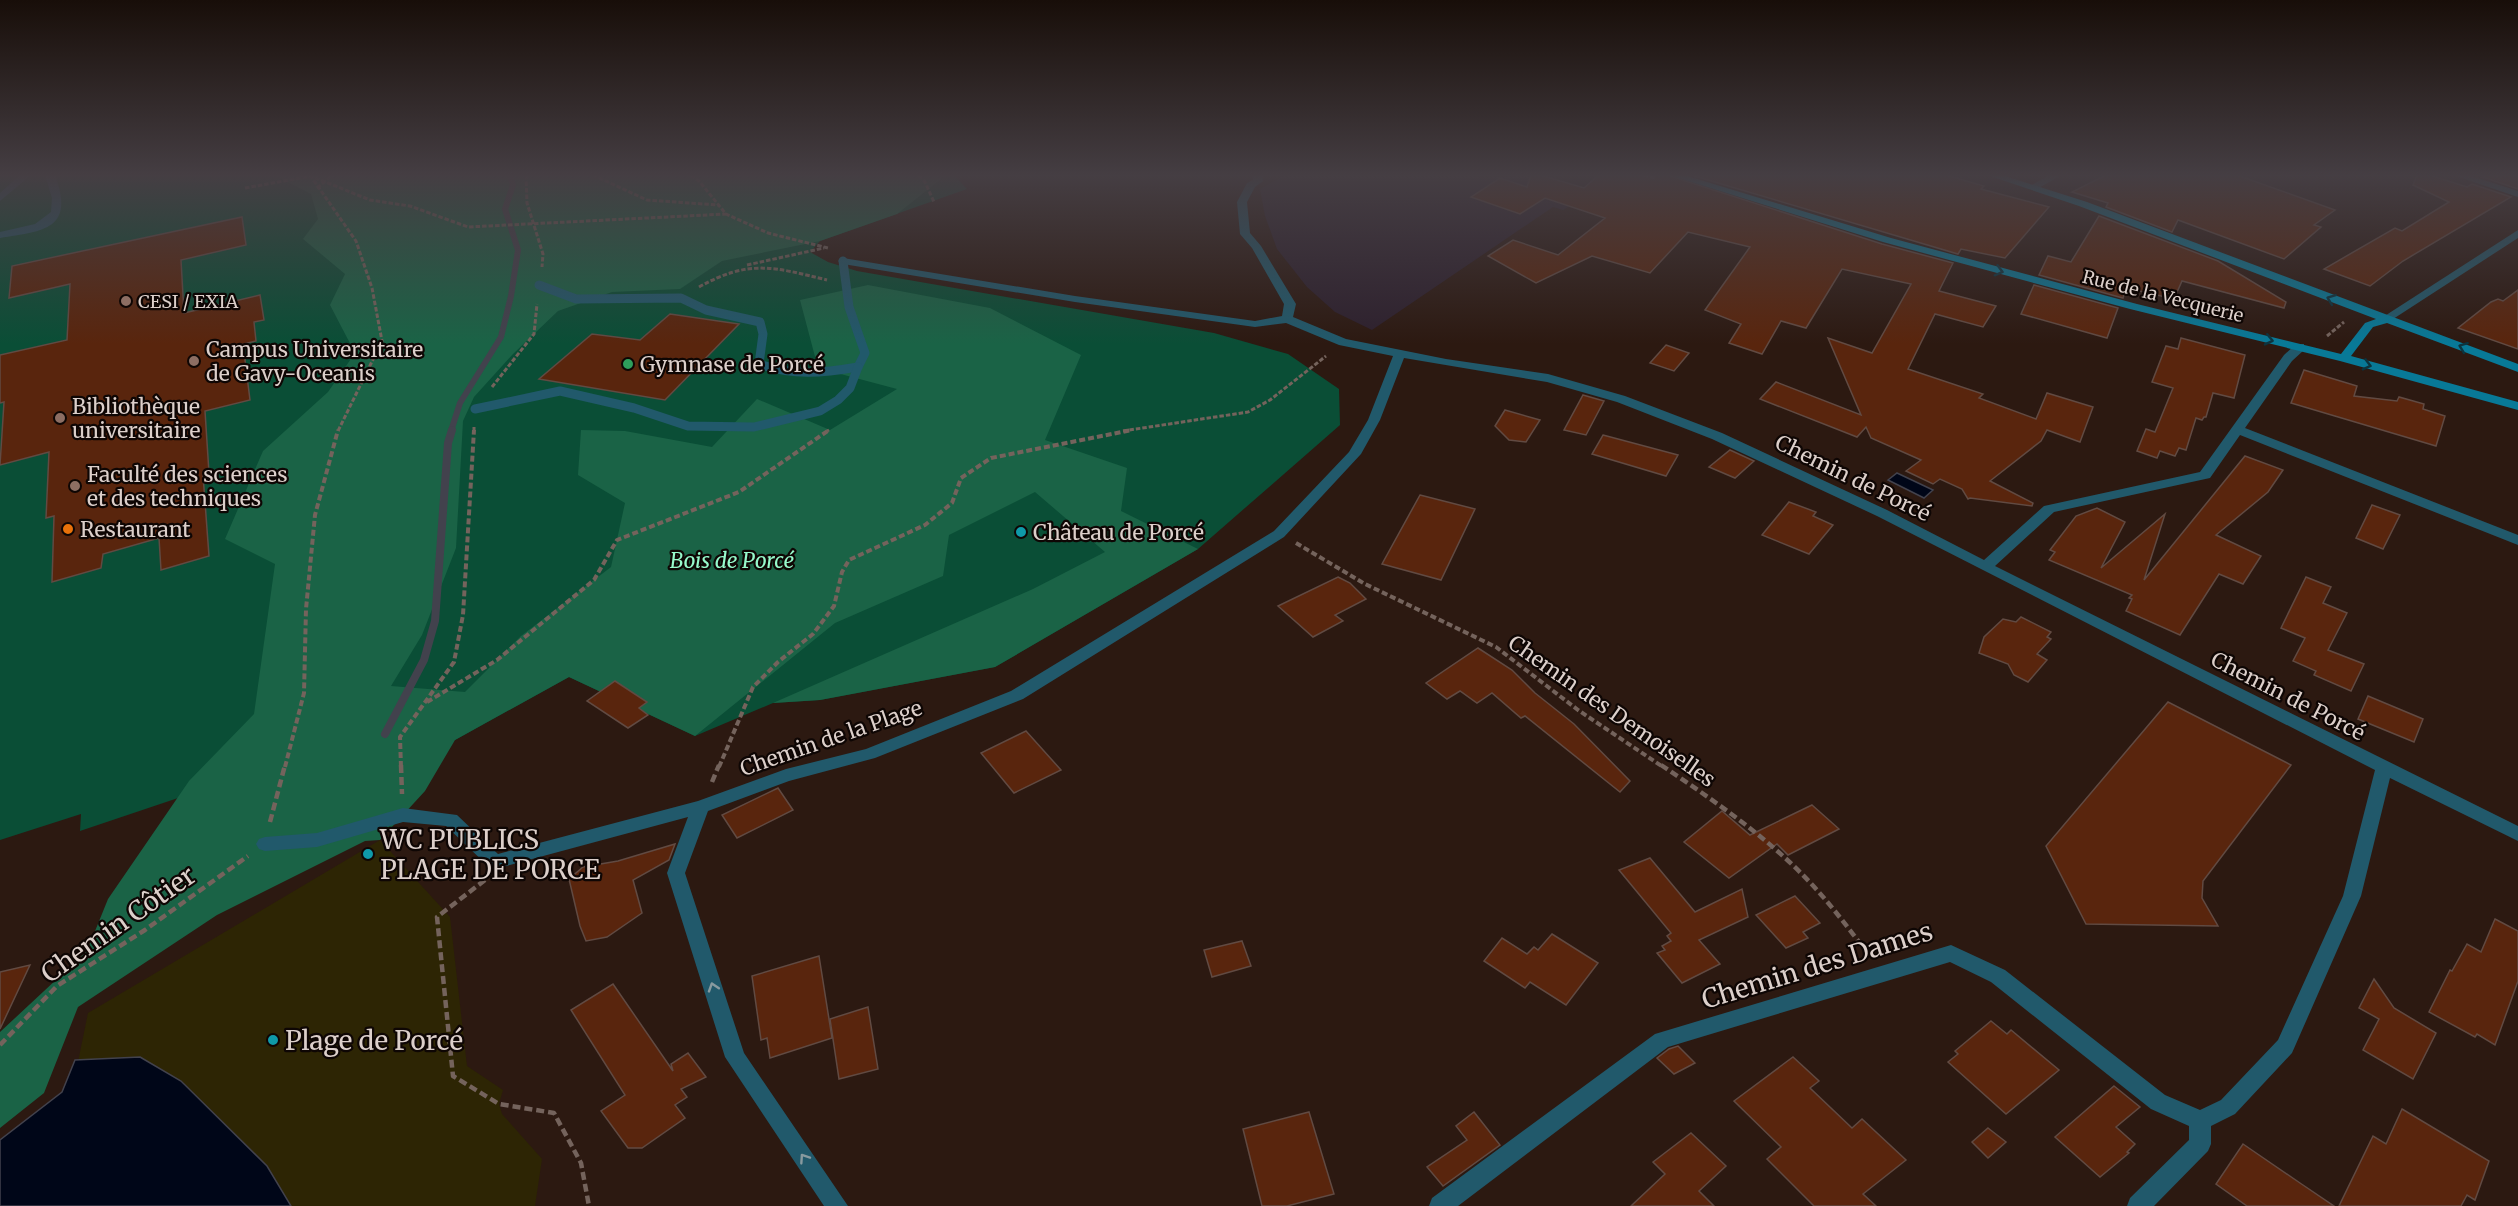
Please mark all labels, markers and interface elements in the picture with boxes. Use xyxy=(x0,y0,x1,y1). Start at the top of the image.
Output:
one-way arrow xyxy=(1993,263,2003,276)
street label: Rue de la Vecquerie xyxy=(2080,265,2246,327)
place label: CESI / EXIA xyxy=(138,290,238,313)
marker: CESI / EXIA xyxy=(119,294,133,308)
one-way arrow xyxy=(2326,294,2337,306)
one-way arrow xyxy=(2264,332,2274,345)
place label: Campus Universitaire de Gavy-Oceanis xyxy=(206,336,423,387)
one-way arrow xyxy=(2459,342,2470,354)
place label: Gymnase de Porcé xyxy=(640,351,824,378)
marker: Campus Universitaire de Gavy-Oceanis xyxy=(187,354,201,368)
marker: Gymnase de Porcé xyxy=(621,357,635,371)
one-way arrow xyxy=(2362,357,2372,370)
place label: Bibliothèque universitaire xyxy=(72,393,200,444)
marker: Bibliothèque universitaire xyxy=(53,411,67,425)
street label: Chemin de Porcé xyxy=(1771,429,1935,527)
place label: Faculté des sciences et des techniques xyxy=(87,461,288,512)
marker: Faculté des sciences et des techniques xyxy=(68,479,82,493)
place label: Restaurant xyxy=(80,516,190,543)
place label: Château de Porcé xyxy=(1033,519,1204,546)
marker: Restaurant xyxy=(61,522,75,536)
marker: Château de Porcé xyxy=(1014,525,1028,539)
park label: Bois de Porcé xyxy=(670,547,794,574)
street label: Chemin des Demoiselles xyxy=(1503,629,1721,793)
street label: Chemin de Porcé xyxy=(2206,646,2370,746)
street label: Chemin de la Plage xyxy=(736,694,926,782)
place label: WC PUBLICS PLAGE DE PORCE xyxy=(379,823,601,886)
marker: WC PUBLICS PLAGE DE PORCE xyxy=(361,847,375,861)
street label: Chemin Côtier xyxy=(34,858,202,989)
street label: Chemin des Dames xyxy=(1698,914,1936,1016)
one-way arrow xyxy=(708,982,720,993)
place label: Plage de Porcé xyxy=(285,1024,463,1057)
marker: Plage de Porcé xyxy=(266,1033,280,1047)
one-way arrow xyxy=(800,1153,811,1164)

